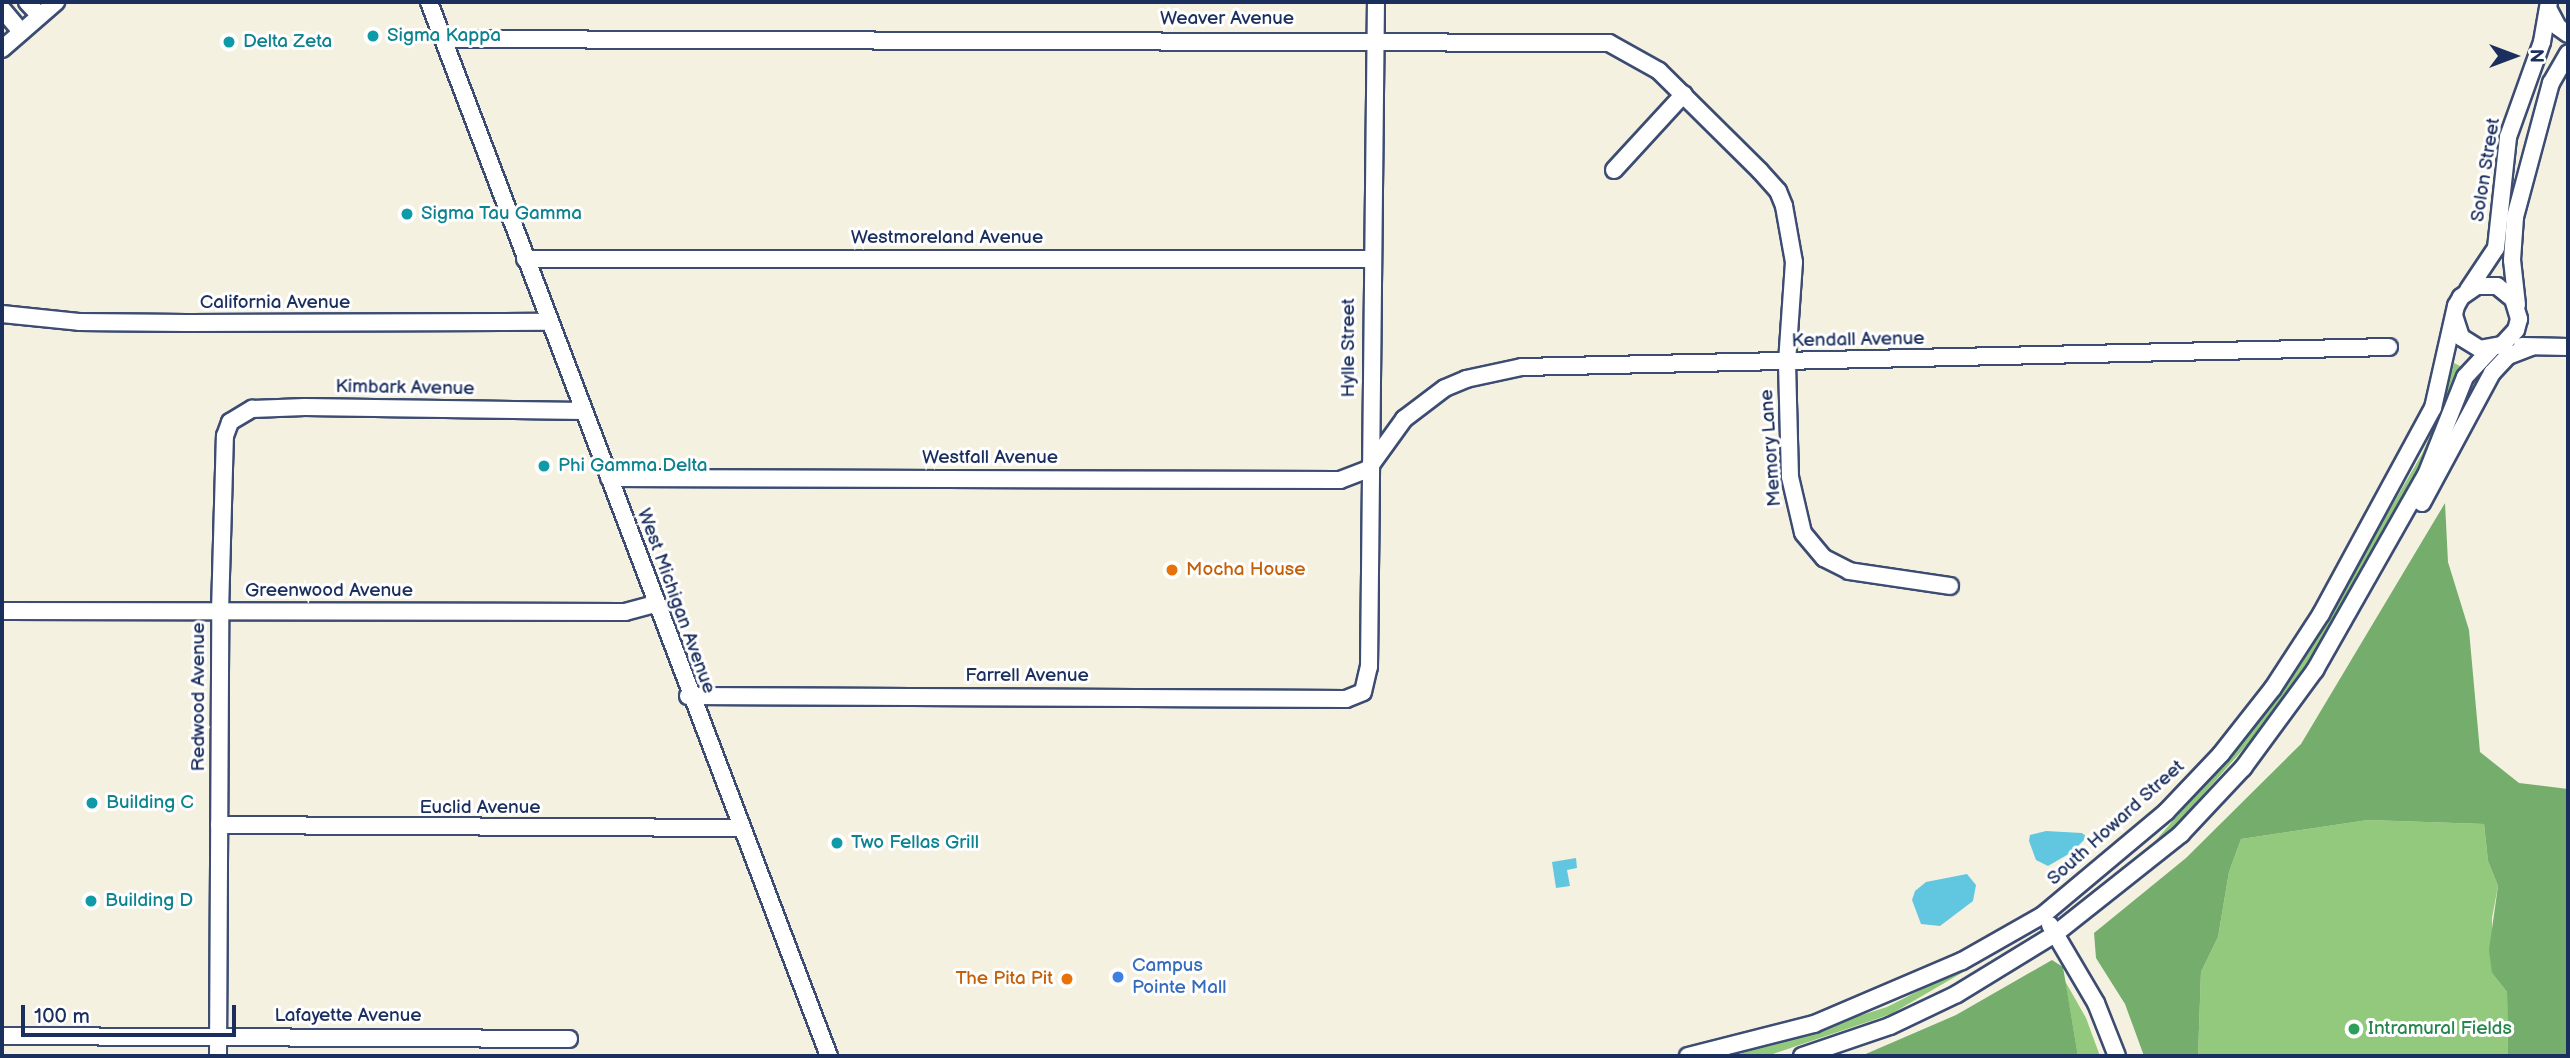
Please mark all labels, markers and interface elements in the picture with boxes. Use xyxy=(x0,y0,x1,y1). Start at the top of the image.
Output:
street label: Weaver Avenue xyxy=(1160,8,1294,30)
north arrow xyxy=(2479,21,2549,91)
place label: Sigma Kappa xyxy=(387,25,501,47)
marker: Sigma Kappa xyxy=(365,28,381,44)
place label: Delta Zeta xyxy=(243,31,332,53)
marker: Delta Zeta xyxy=(221,34,237,50)
text: N xyxy=(2524,49,2547,63)
street label: Solon Street xyxy=(2467,116,2505,224)
place label: Sigma Tau Gamma xyxy=(421,203,583,225)
marker: Sigma Tau Gamma xyxy=(399,206,415,222)
street label: Westmoreland Avenue xyxy=(851,227,1043,249)
street label: California Avenue xyxy=(200,292,350,314)
street label: Hylle Street xyxy=(1338,298,1360,398)
street label: Kendall Avenue xyxy=(1791,327,1925,353)
street label: Kimbark Avenue xyxy=(335,375,475,401)
street label: Memory Lane xyxy=(1755,388,1787,508)
street label: Westfall Avenue xyxy=(922,447,1058,469)
place label: Phi Gamma Delta xyxy=(558,455,707,477)
marker: Phi Gamma Delta xyxy=(536,458,552,474)
street label: West Michigan Avenue xyxy=(632,505,720,697)
place label: Mocha House xyxy=(1186,559,1305,581)
marker: Mocha House xyxy=(1164,562,1180,578)
street label: Greenwood Avenue xyxy=(245,580,413,602)
street label: Redwood Avenue xyxy=(188,623,210,771)
street label: Farrell Avenue xyxy=(965,665,1089,687)
street label: South Howard Street xyxy=(2043,755,2189,891)
place label: Building C xyxy=(106,792,194,814)
marker: Building C xyxy=(84,795,100,811)
street label: Euclid Avenue xyxy=(419,797,541,819)
place label: Two Fellas Grill xyxy=(851,832,979,854)
marker: Two Fellas Grill xyxy=(829,835,845,851)
place label: Building D xyxy=(105,890,193,912)
marker: Building D xyxy=(83,893,99,909)
place label: Campus Pointe Mall xyxy=(1132,955,1226,999)
place label: The Pita Pit xyxy=(955,968,1053,990)
marker: Campus Pointe Mall xyxy=(1110,969,1126,985)
marker: The Pita Pit xyxy=(1059,971,1075,987)
scale bar xyxy=(24,992,240,1036)
text: 100 m xyxy=(34,1004,90,1029)
street label: Lafayette Avenue xyxy=(275,1005,421,1027)
place label: Intramural Fields xyxy=(2368,1018,2512,1040)
marker: Intramural Fields xyxy=(2346,1021,2362,1037)

